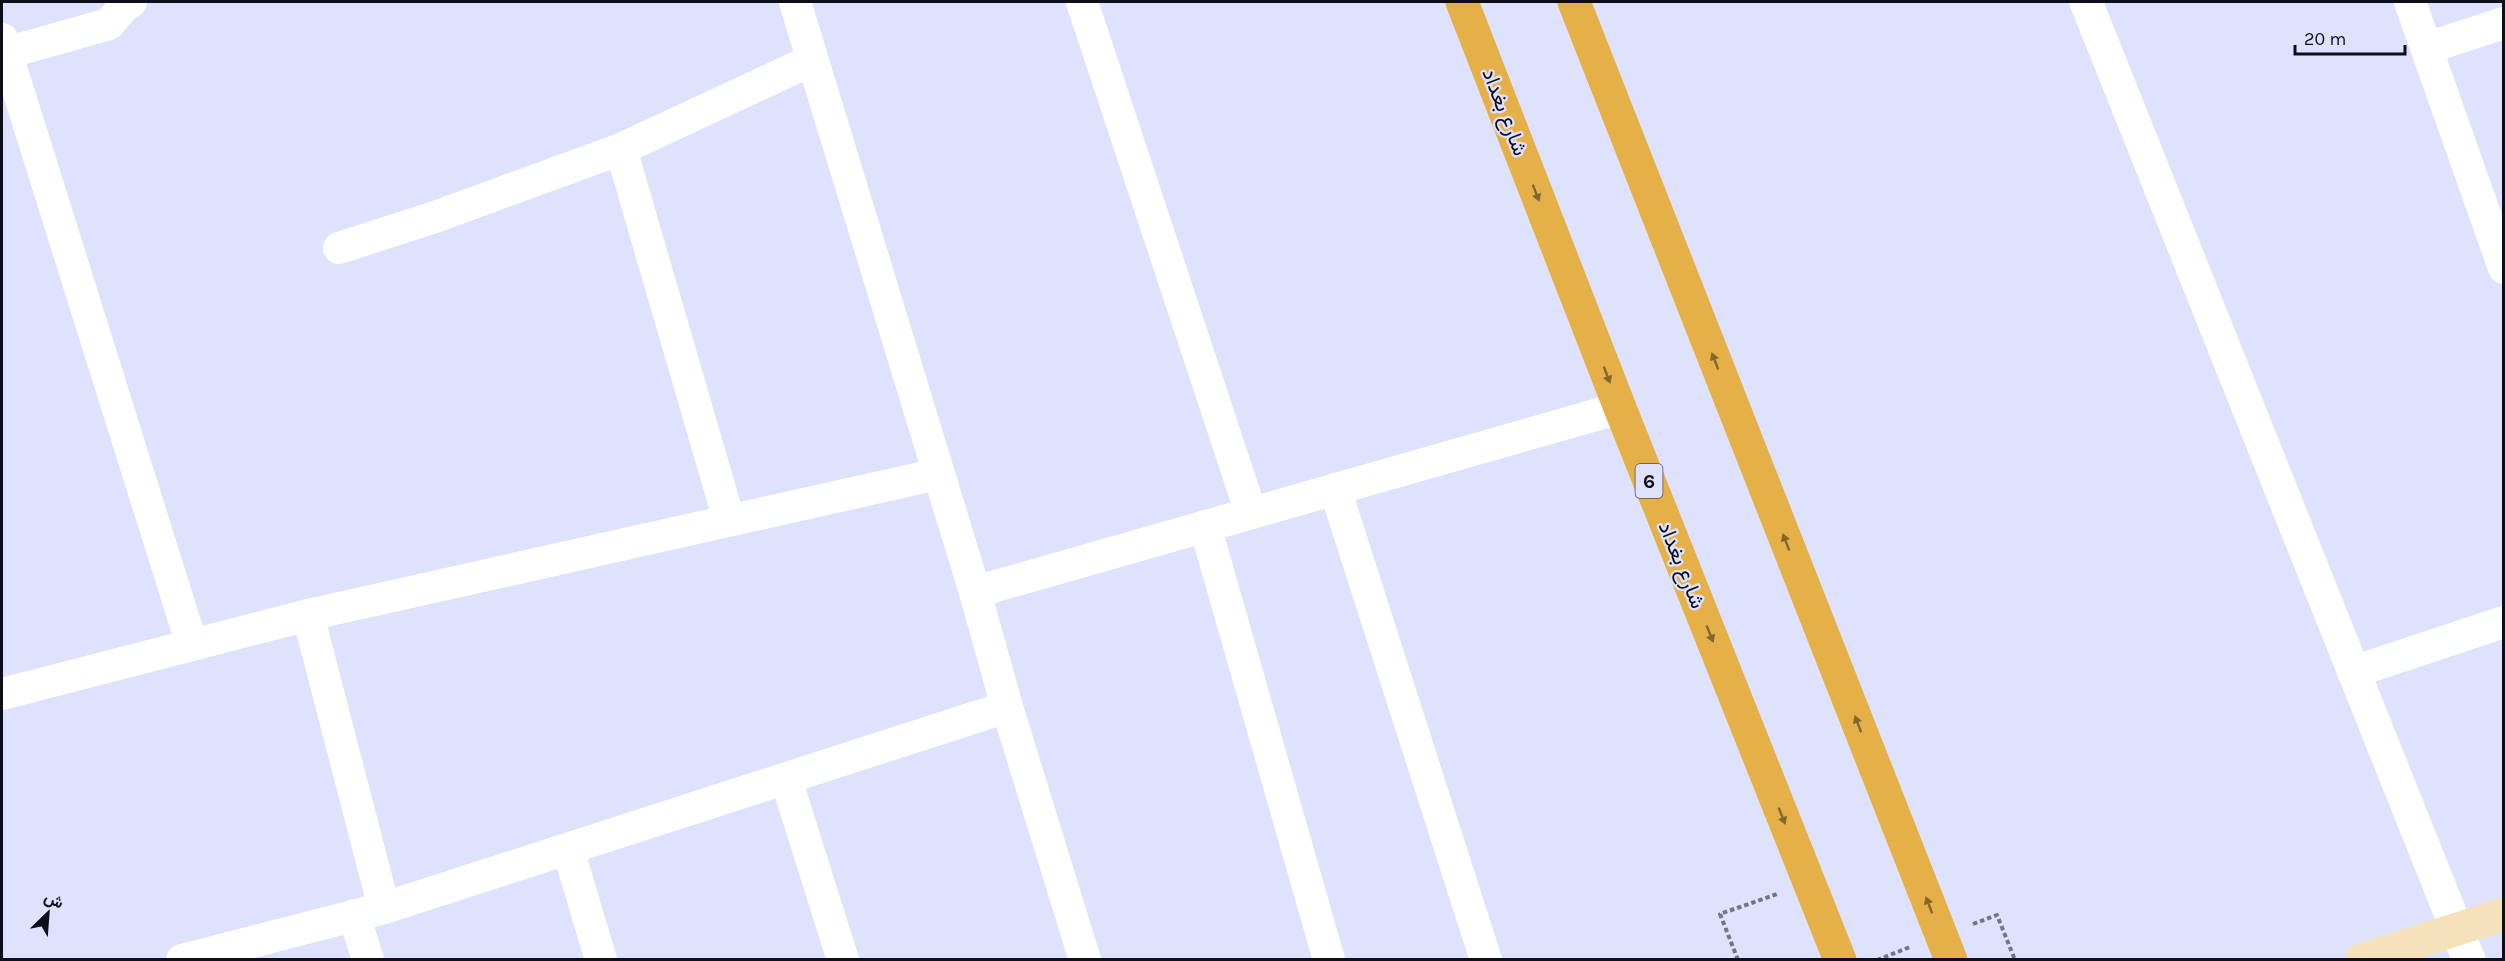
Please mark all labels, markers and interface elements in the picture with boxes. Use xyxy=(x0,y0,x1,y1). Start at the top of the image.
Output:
scale bar xyxy=(2295,18,2404,56)
text: 20 m xyxy=(2304,28,2346,50)
street label: شارع بغداد xyxy=(1476,65,1533,160)
one-way arrow xyxy=(1532,184,1542,202)
one-way arrow xyxy=(1710,351,1720,369)
one-way arrow xyxy=(1603,366,1612,384)
road number: 6 xyxy=(1636,464,1662,498)
street label: شارع بغداد xyxy=(1652,518,1710,613)
one-way arrow xyxy=(1781,533,1791,551)
one-way arrow xyxy=(1705,626,1715,644)
one-way arrow xyxy=(1853,714,1863,732)
one-way arrow xyxy=(1777,807,1787,825)
north arrow xyxy=(18,883,78,943)
text: ش xyxy=(41,887,67,913)
one-way arrow xyxy=(1924,896,1933,914)

